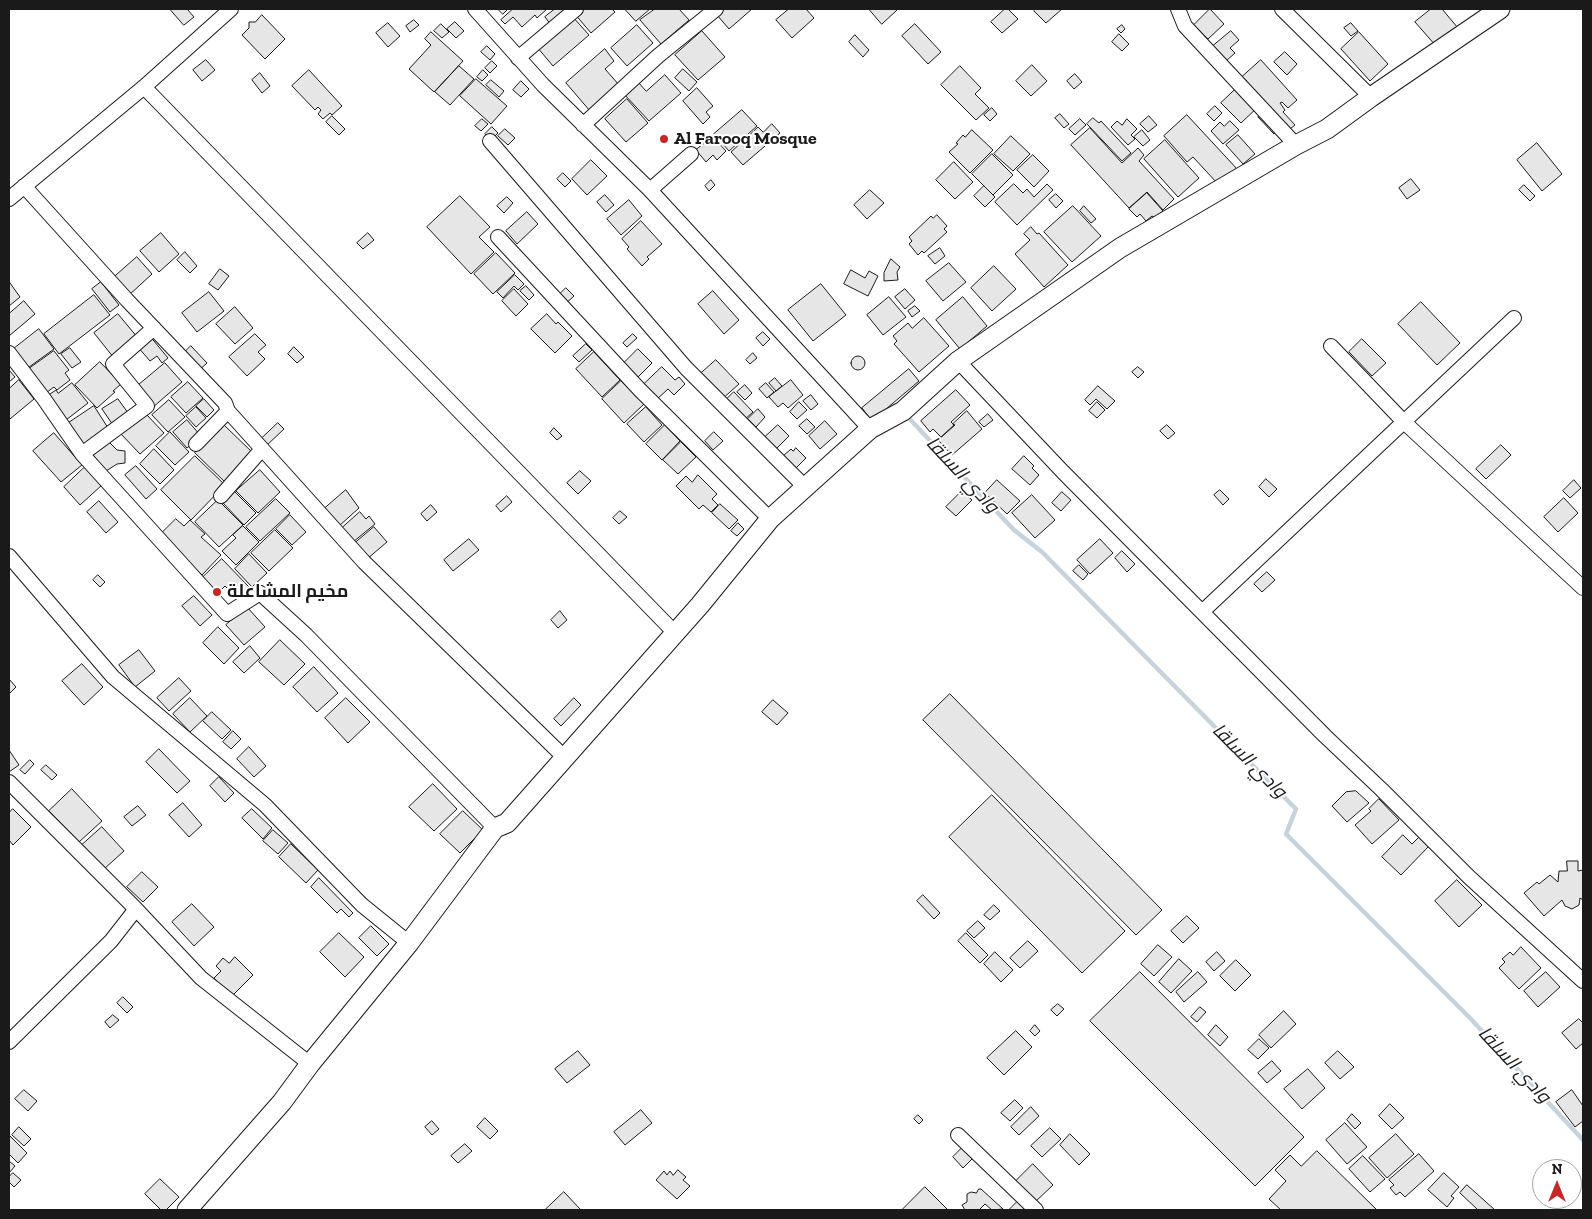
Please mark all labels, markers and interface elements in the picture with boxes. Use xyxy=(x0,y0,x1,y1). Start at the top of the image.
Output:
place label: Al Farooq Mosque xyxy=(674,128,817,150)
marker: Al Farooq Mosque xyxy=(658,133,670,145)
water label: وادي السلقا xyxy=(921,432,1003,518)
place label: مخيم المشاعلة xyxy=(227,581,348,603)
marker: مخيم المشاعلة xyxy=(211,586,223,598)
water label: وادي السلقا xyxy=(1207,719,1291,803)
water label: وادي السلقا xyxy=(1473,1022,1555,1108)
north arrow xyxy=(1532,1159,1582,1209)
text: N xyxy=(1552,1161,1562,1178)

